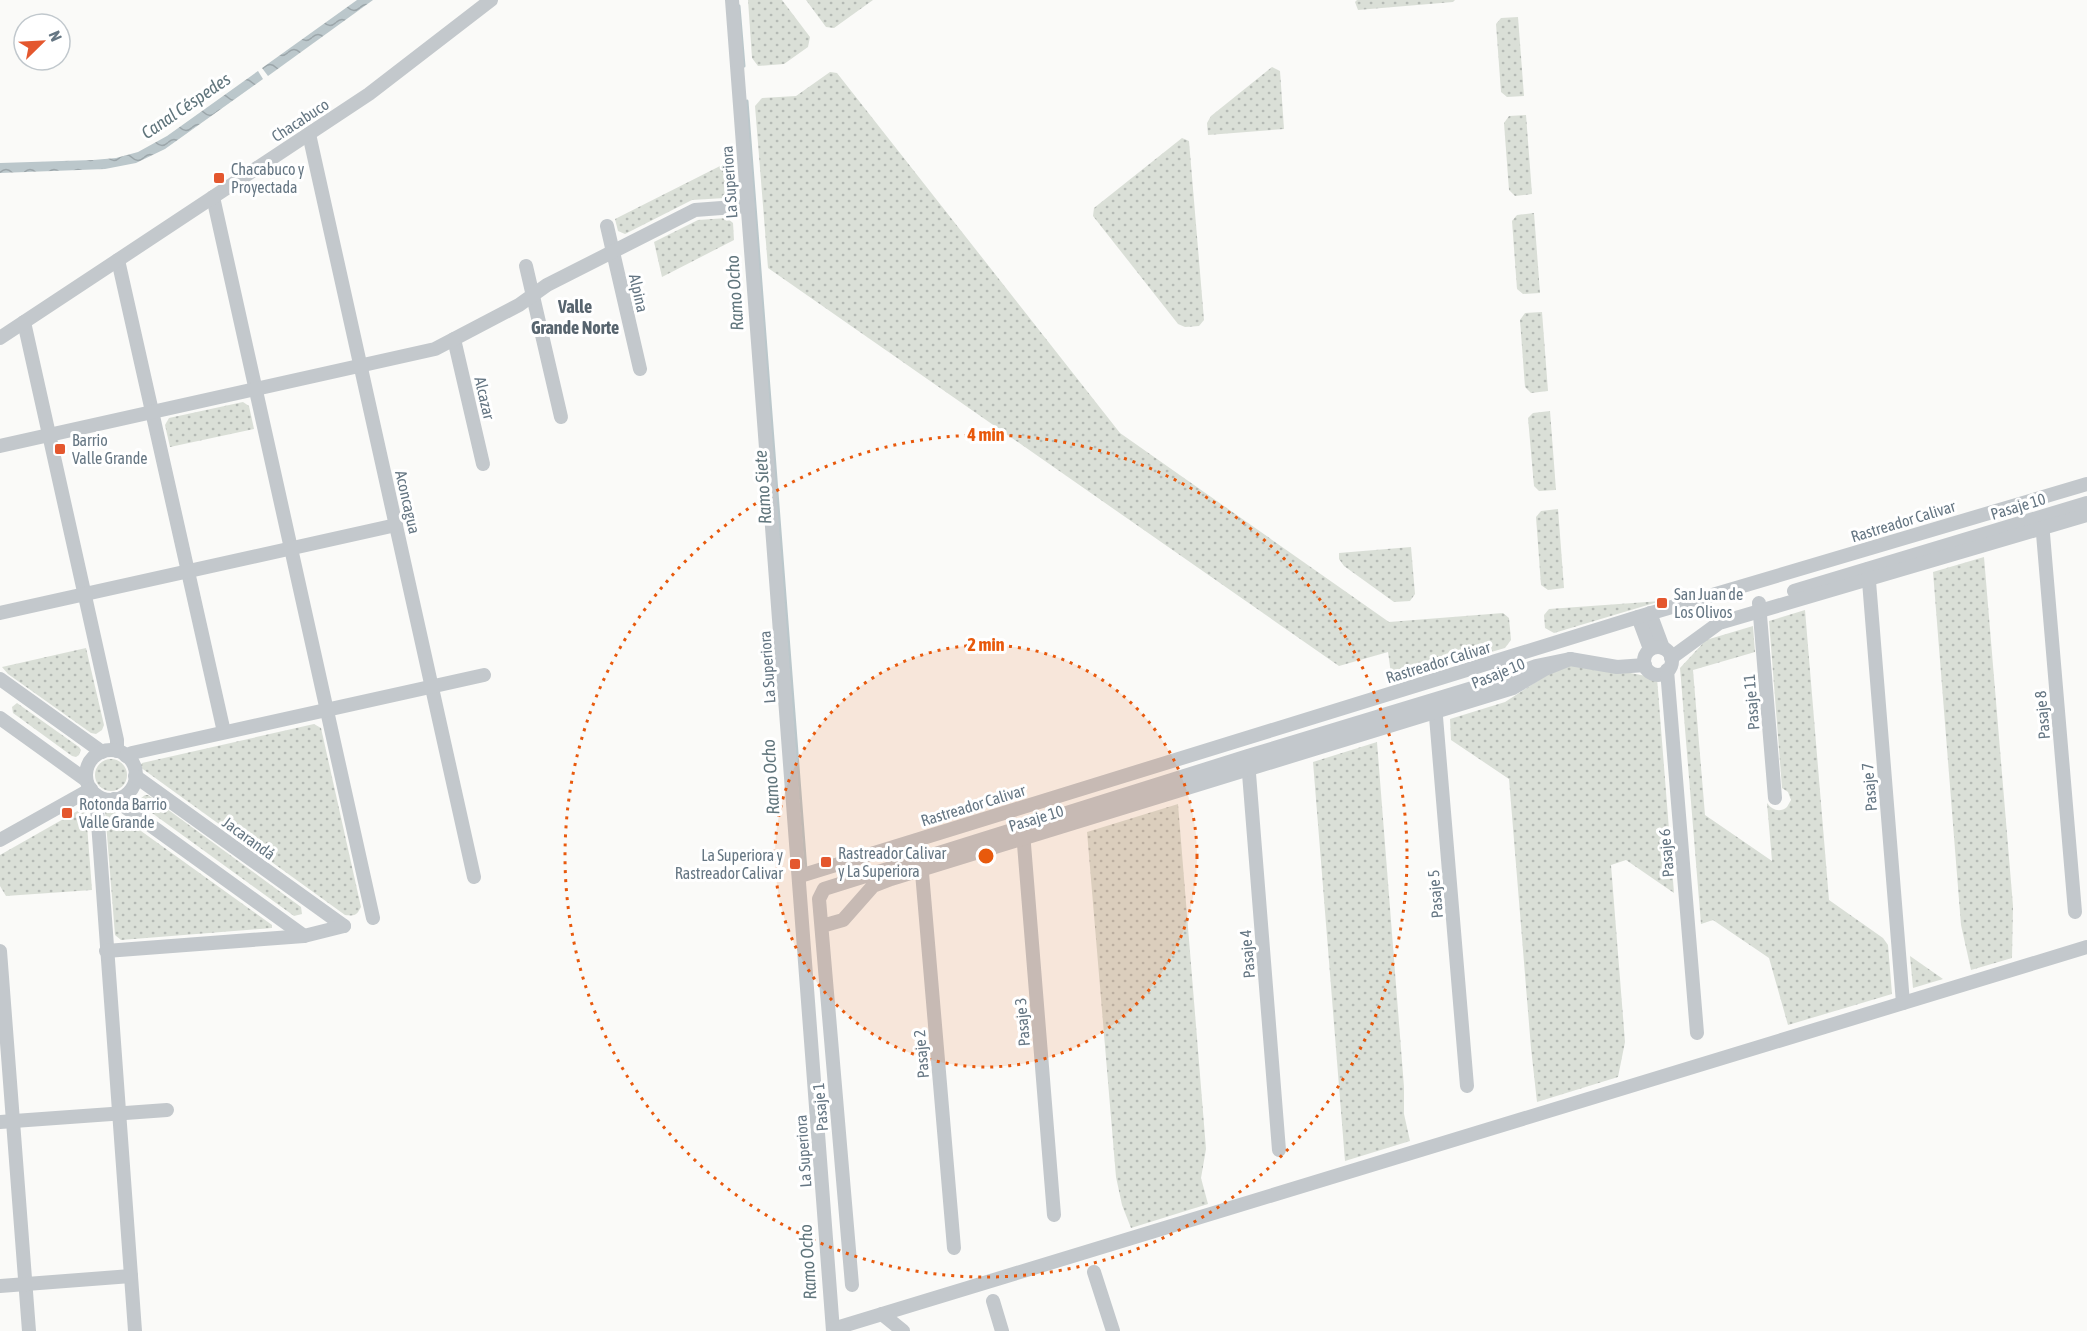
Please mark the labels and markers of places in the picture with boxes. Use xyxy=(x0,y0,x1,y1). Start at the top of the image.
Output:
place label: Chacabuco y Proyectada xyxy=(231,160,305,197)
marker: Chacabuco y Proyectada xyxy=(212,171,226,185)
place label: Barrio Valle Grande xyxy=(72,431,148,467)
marker: Barrio Valle Grande xyxy=(53,442,67,456)
place label: San Juan de Los Olivos xyxy=(1674,585,1743,621)
marker: San Juan de Los Olivos xyxy=(1655,596,1669,610)
place label: Rotonda Barrio Valle Grande xyxy=(79,795,167,831)
marker: Rotonda Barrio Valle Grande xyxy=(60,806,74,820)
place label: Rastreador Calivar y La Superiora xyxy=(838,844,947,881)
place label: La Superiora y Rastreador Calivar xyxy=(675,846,783,882)
centre of rings xyxy=(976,846,996,866)
marker: Rastreador Calivar y La Superiora xyxy=(819,855,833,869)
marker: La Superiora y Rastreador Calivar xyxy=(788,857,802,871)

